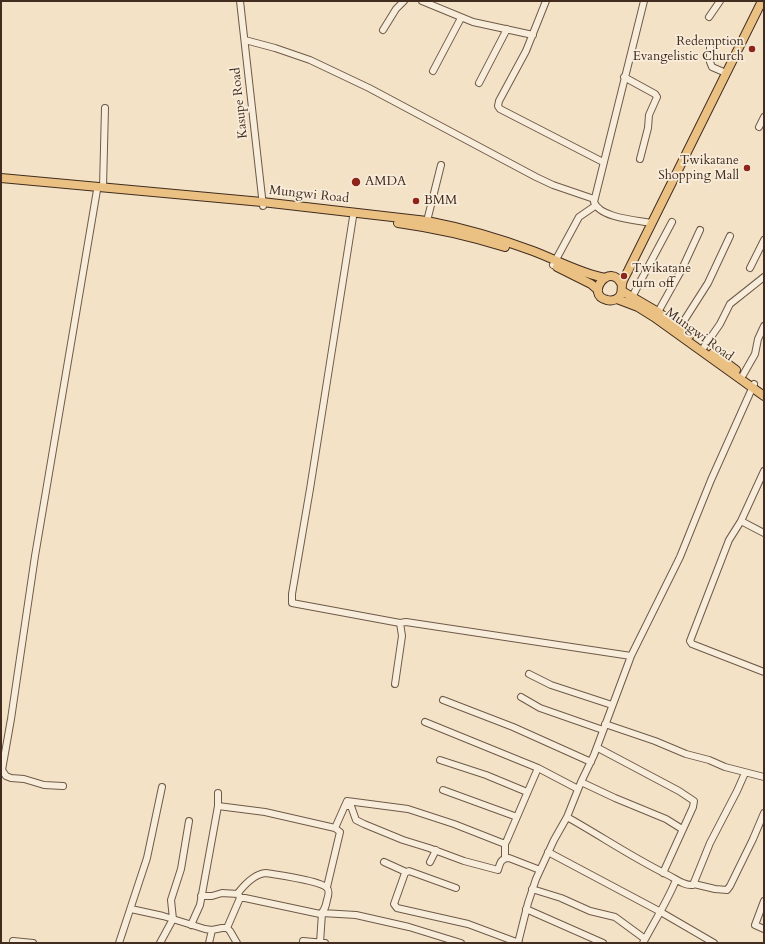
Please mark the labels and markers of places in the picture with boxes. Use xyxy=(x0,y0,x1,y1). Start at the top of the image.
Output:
place label: Redemption Evangelistic Church xyxy=(633,34,744,65)
marker: Redemption Evangelistic Church xyxy=(747,44,757,54)
place label: Twikatane Shopping Mall xyxy=(658,153,739,184)
marker: Twikatane Shopping Mall xyxy=(742,163,752,173)
place label: AMDA xyxy=(365,174,406,190)
marker: AMDA xyxy=(350,176,362,188)
place label: BMM xyxy=(424,193,457,209)
marker: BMM xyxy=(411,196,421,206)
place label: Twikatane turn off xyxy=(632,261,691,292)
marker: Twikatane turn off xyxy=(619,271,629,281)

